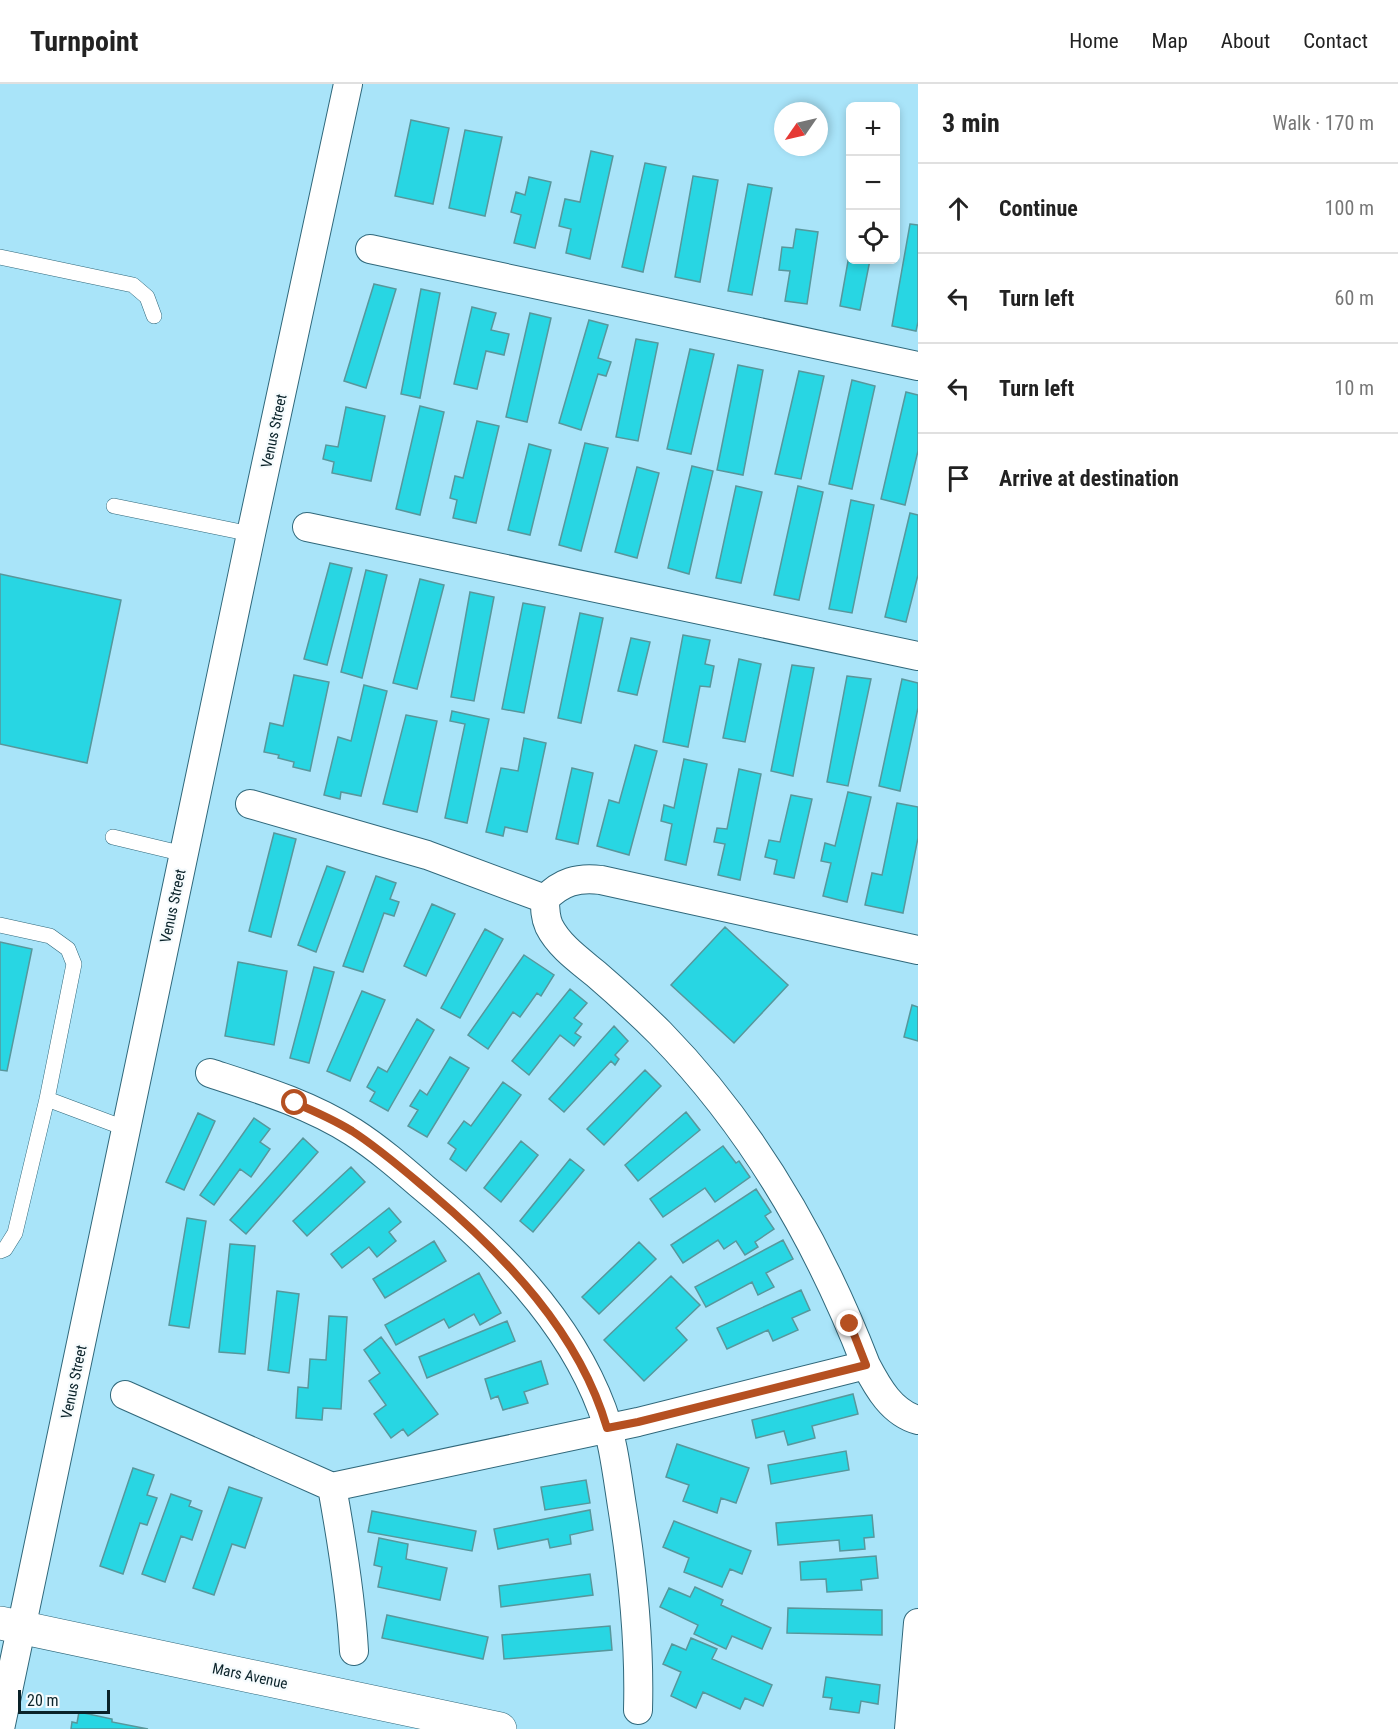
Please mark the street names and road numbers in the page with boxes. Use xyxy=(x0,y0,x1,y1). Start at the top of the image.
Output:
street label: Venus Street xyxy=(257,392,291,470)
street label: Venus Street xyxy=(156,867,190,945)
street label: Venus Street xyxy=(57,1343,91,1421)
street label: Mars Avenue xyxy=(211,1659,289,1693)

